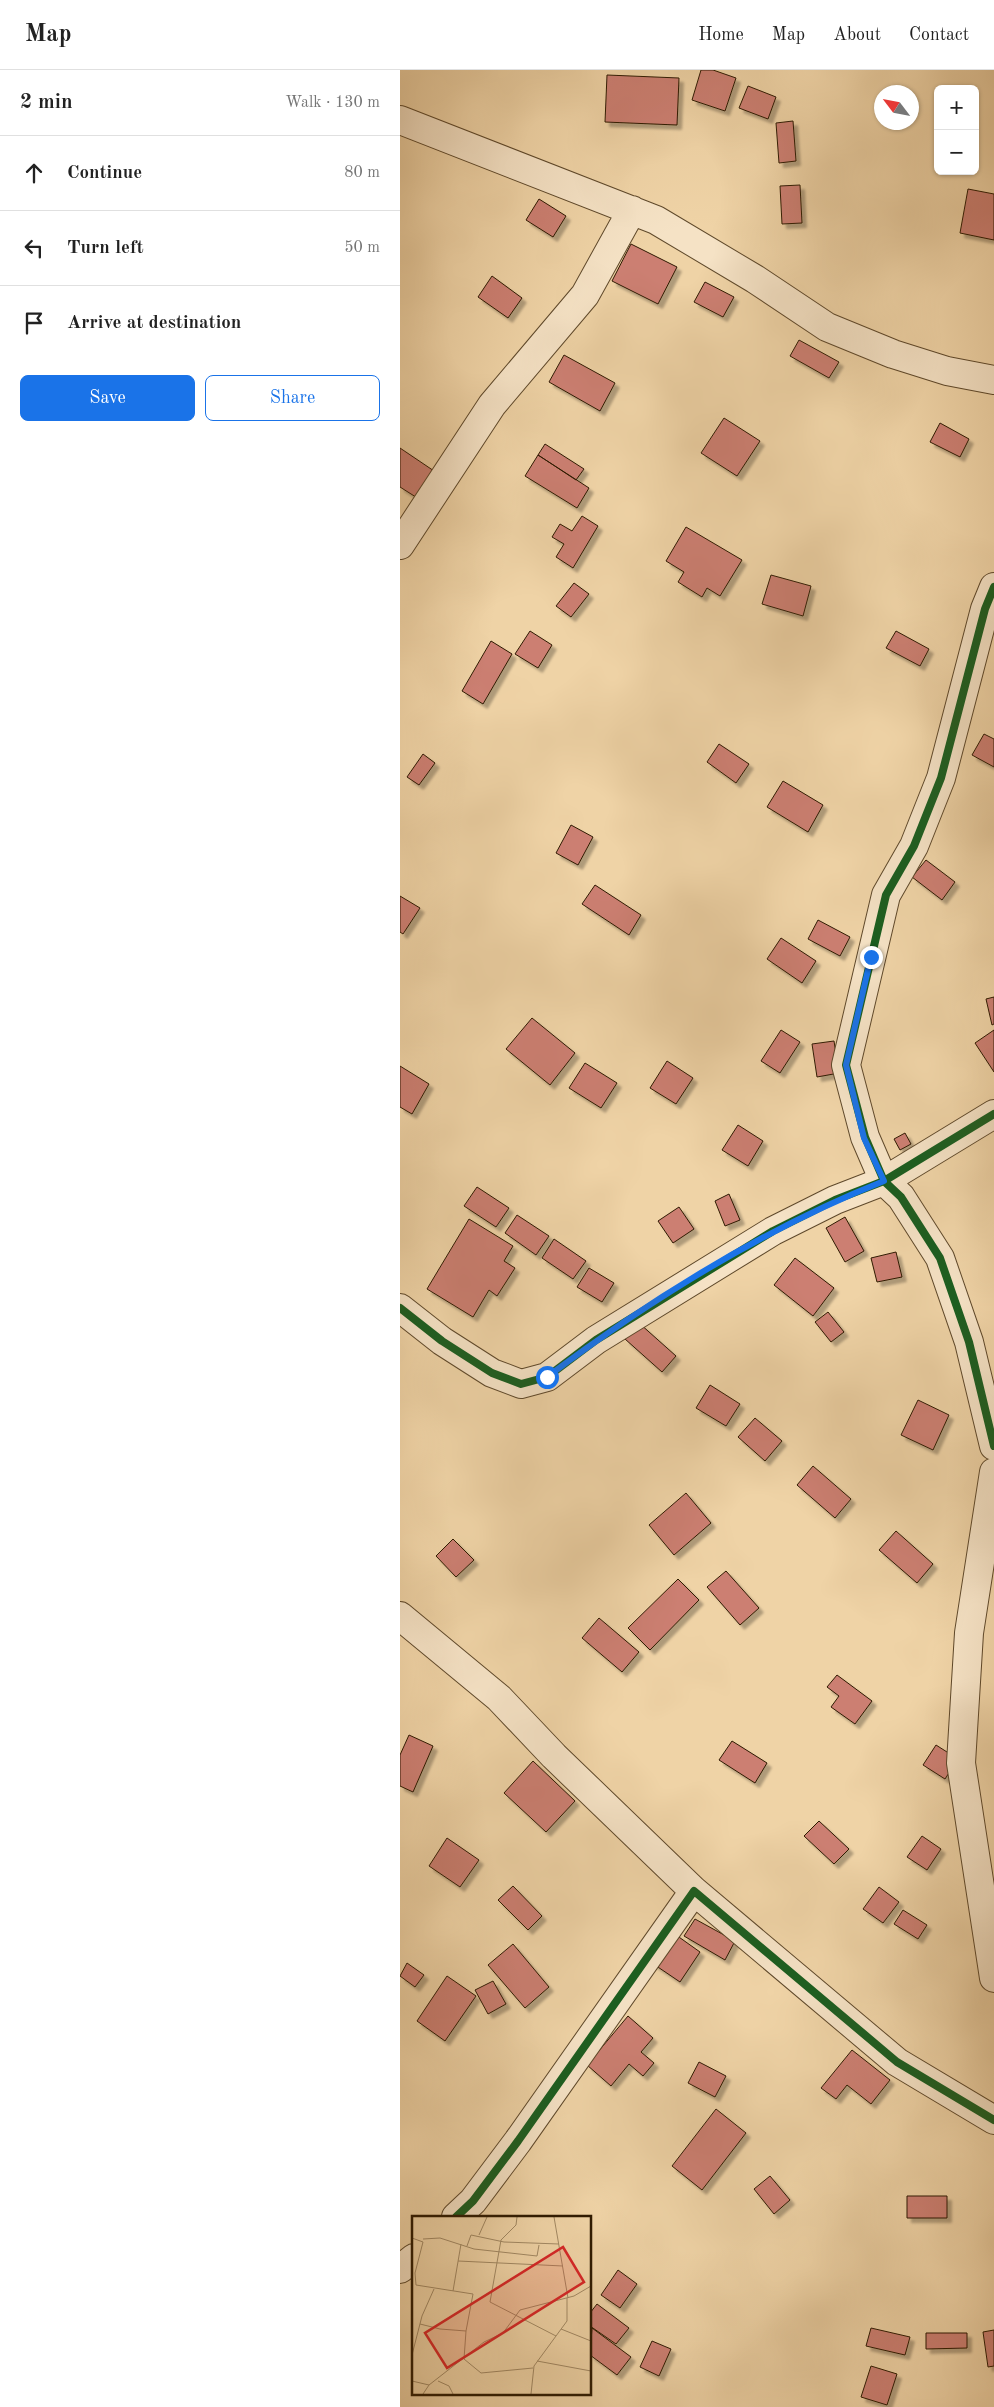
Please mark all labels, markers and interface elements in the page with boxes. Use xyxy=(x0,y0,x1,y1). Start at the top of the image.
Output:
text: Map xyxy=(25,23,72,47)
text: Home xyxy=(698,26,744,44)
text: Map xyxy=(772,26,805,44)
text: About xyxy=(833,26,881,44)
text: Contact xyxy=(909,26,969,44)
north arrow xyxy=(874,85,919,130)
map controls xyxy=(934,85,979,175)
button: + xyxy=(934,85,979,130)
text: 2 min xyxy=(20,92,73,113)
text: Walk · 130 m xyxy=(285,95,380,111)
button: − xyxy=(934,130,979,175)
icon: ahead xyxy=(20,159,48,187)
text: Continue xyxy=(67,164,142,183)
text: 80 m xyxy=(344,165,380,181)
icon: left xyxy=(20,234,48,262)
text: Turn left xyxy=(67,239,144,258)
text: 50 m xyxy=(344,240,380,256)
icon: arrive xyxy=(20,309,48,337)
text: Arrive at destination xyxy=(67,314,241,333)
button: Save xyxy=(20,375,195,421)
button: Share xyxy=(205,375,380,421)
route end xyxy=(860,946,883,969)
route start xyxy=(536,1366,559,1389)
inset map xyxy=(412,2216,591,2394)

